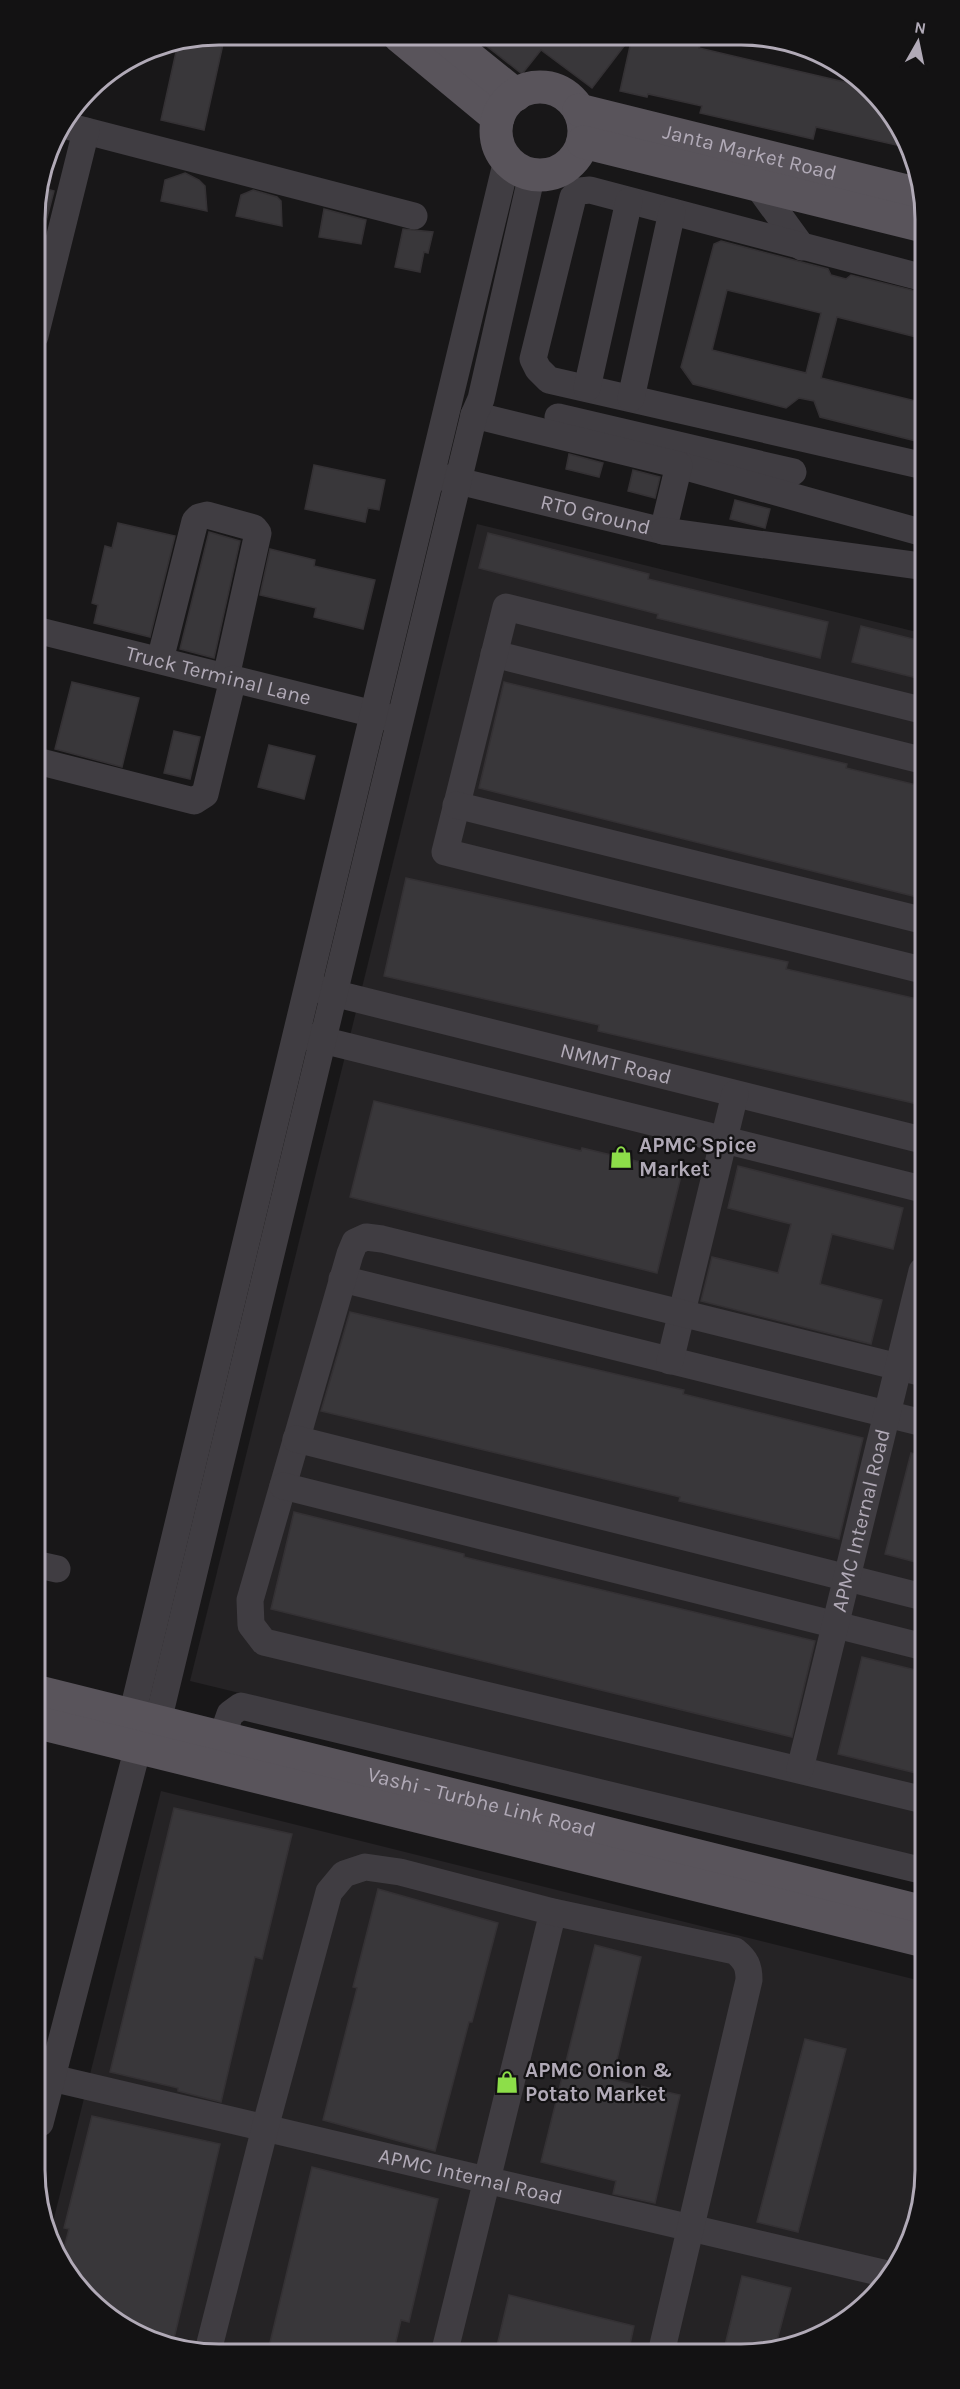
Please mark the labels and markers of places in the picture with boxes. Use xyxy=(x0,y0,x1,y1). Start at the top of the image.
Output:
place label: APMC Spice Market xyxy=(639,1133,757,1181)
shop icon: APMC Spice Market xyxy=(608,1144,634,1170)
place label: APMC Onion & Potato Market xyxy=(525,2058,672,2106)
shop icon: APMC Onion & Potato Market xyxy=(494,2069,520,2095)

